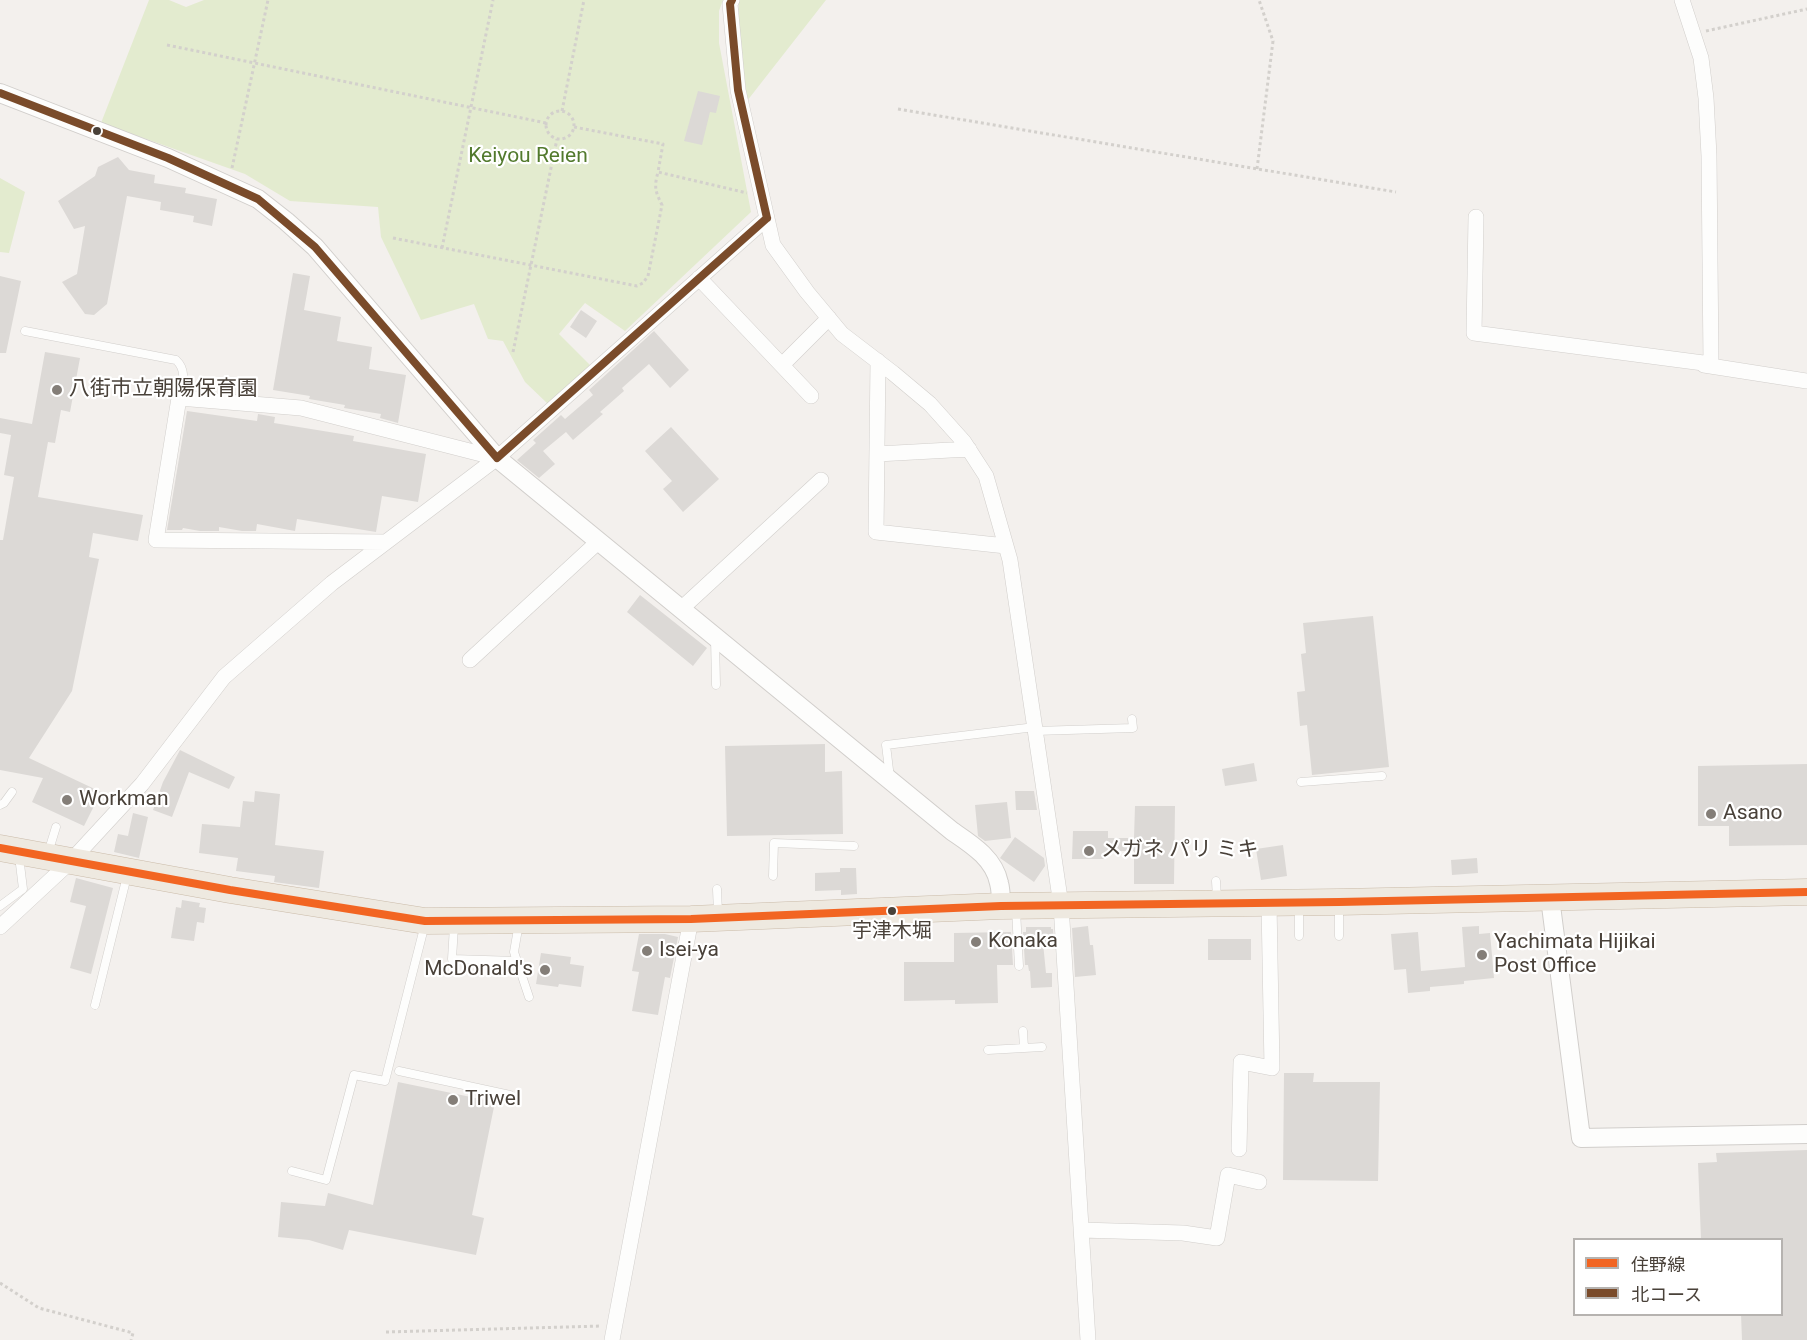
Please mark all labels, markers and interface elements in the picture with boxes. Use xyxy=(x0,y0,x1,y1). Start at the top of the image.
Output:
unlabelled marker xyxy=(91,125,103,137)
park label: Keiyou Reien xyxy=(468,144,588,170)
place label: 八街市立朝陽保育園 xyxy=(69,377,258,403)
marker: 八街市立朝陽保育園 xyxy=(50,383,64,397)
place label: Workman xyxy=(79,787,168,813)
marker: Workman xyxy=(60,793,74,807)
place label: Asano xyxy=(1723,801,1783,827)
marker: Asano xyxy=(1704,807,1718,821)
place label: メガネ パリ ミキ xyxy=(1101,838,1258,864)
marker: メガネ パリ ミキ xyxy=(1082,844,1096,858)
marker: 宇津木堀 xyxy=(886,905,898,917)
place label: 宇津木堀 xyxy=(852,920,932,944)
place label: Konaka xyxy=(988,929,1058,955)
place label: Yachimata Hijikai Post Office xyxy=(1494,930,1656,980)
marker: Konaka xyxy=(969,935,983,949)
place label: Isei-ya xyxy=(659,938,719,964)
marker: Isei-ya xyxy=(640,944,654,958)
marker: Yachimata Hijikai Post Office xyxy=(1475,948,1489,962)
place label: McDonald's xyxy=(424,957,533,983)
marker: McDonald's xyxy=(538,963,552,977)
place label: Triwel xyxy=(465,1087,521,1113)
marker: Triwel xyxy=(446,1093,460,1107)
legend xyxy=(1573,1238,1783,1316)
text: 住野線 xyxy=(1631,1254,1685,1275)
text: 北コース xyxy=(1631,1284,1702,1305)

